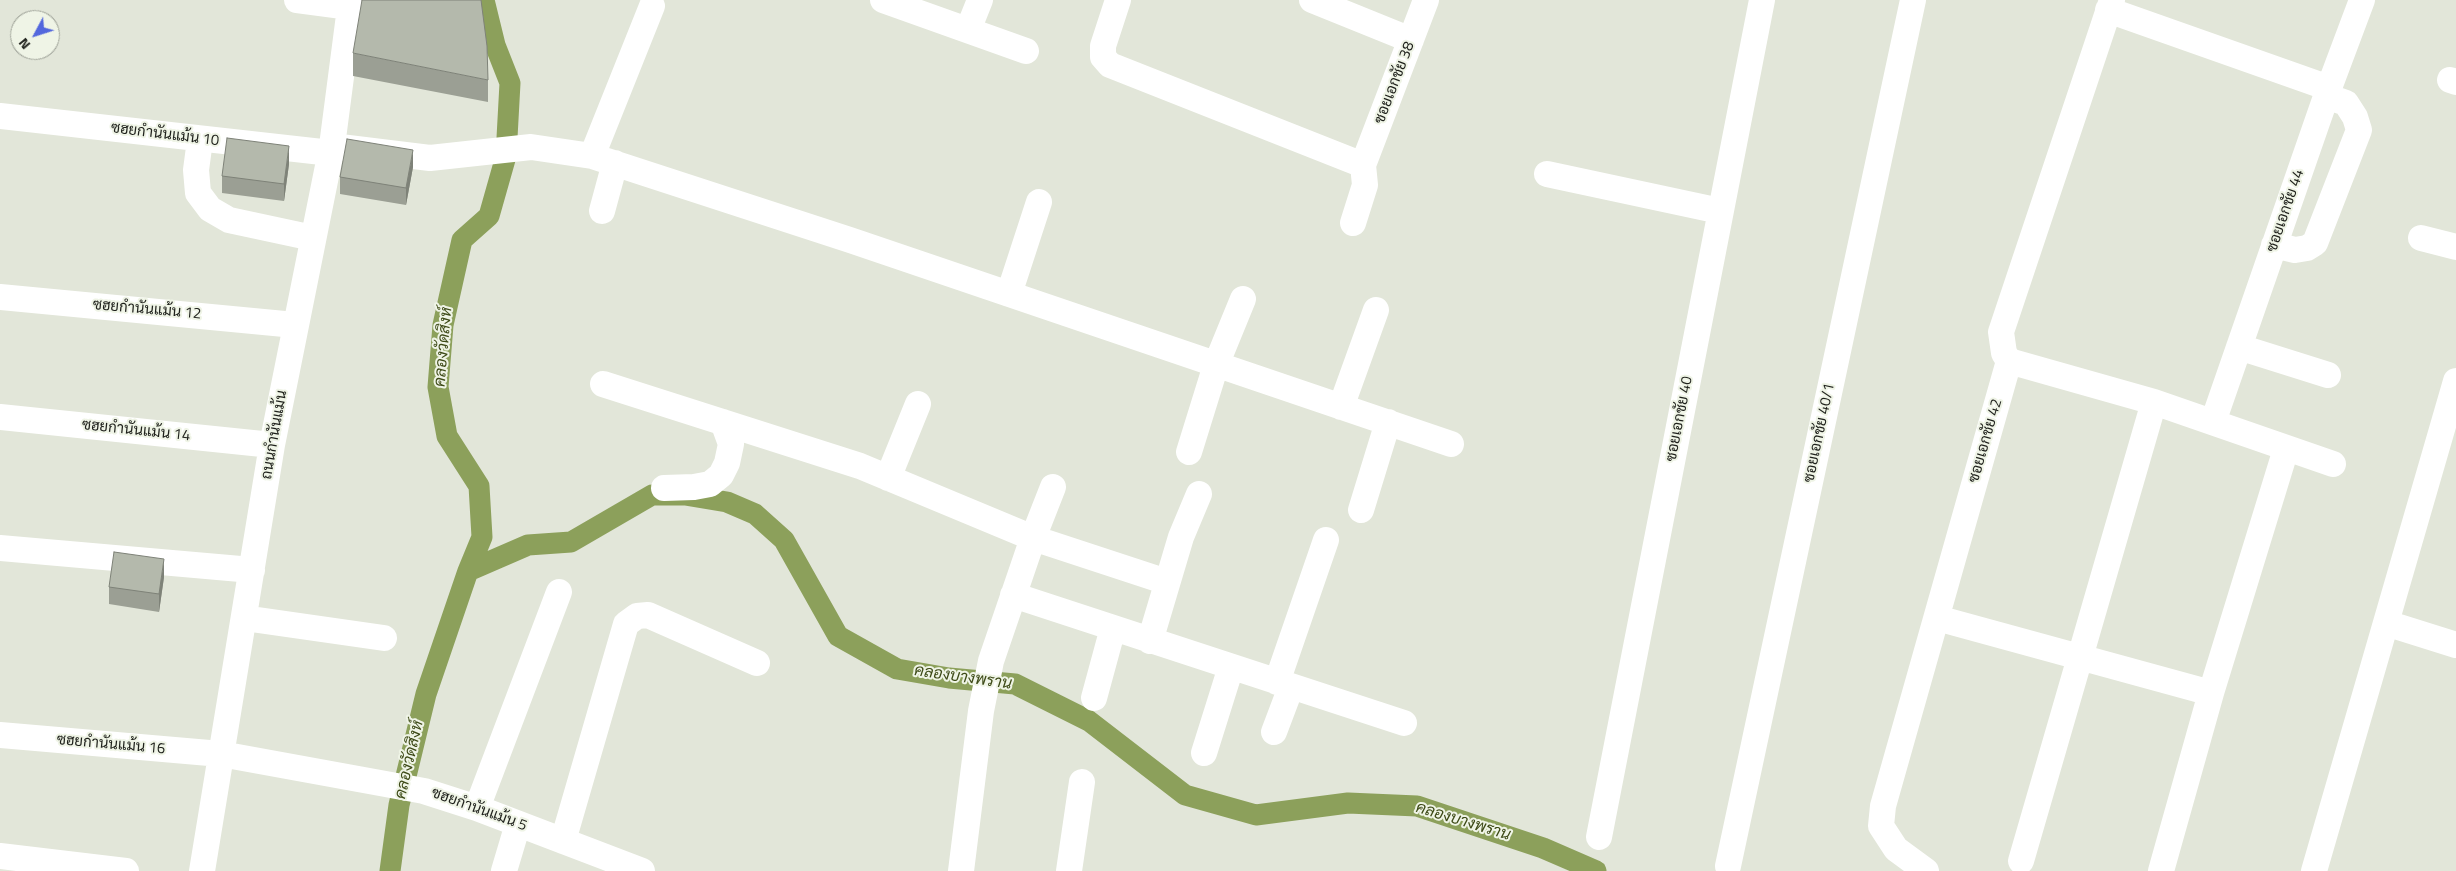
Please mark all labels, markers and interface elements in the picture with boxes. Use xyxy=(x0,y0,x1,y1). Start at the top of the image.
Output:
north arrow xyxy=(10,10,60,60)
text: N xyxy=(13,34,35,55)
street label: ซอยเอกชัย 38 xyxy=(1371,39,1419,127)
street label: ซฮยกำนันแม้น 10 xyxy=(110,119,220,151)
street label: ซอยเอกชัย 44 xyxy=(2263,167,2309,255)
street label: ซฮยกำนันแม้น 12 xyxy=(92,296,202,324)
water label: คลองวัดสิงห์ xyxy=(431,306,457,388)
street label: ซอยเอกชัย 40 xyxy=(1663,375,1697,463)
street label: ซอยเอกชัย 40/1 xyxy=(1801,382,1839,484)
street label: ถนนกำนันแม้น xyxy=(258,389,292,481)
street label: ซอยเอกชัย 42 xyxy=(1965,397,2007,485)
street label: ซฮยกำนันแม้น 14 xyxy=(81,416,191,446)
water label: คลองบางพราน xyxy=(913,662,1013,694)
water label: คลองวัดสิงห์ xyxy=(392,719,428,801)
street label: ซฮยกำนันแม้น 16 xyxy=(56,731,166,759)
street label: ซฮยกำนันแม้น 5 xyxy=(429,784,529,836)
water label: คลองบางพราน xyxy=(1413,798,1513,846)

